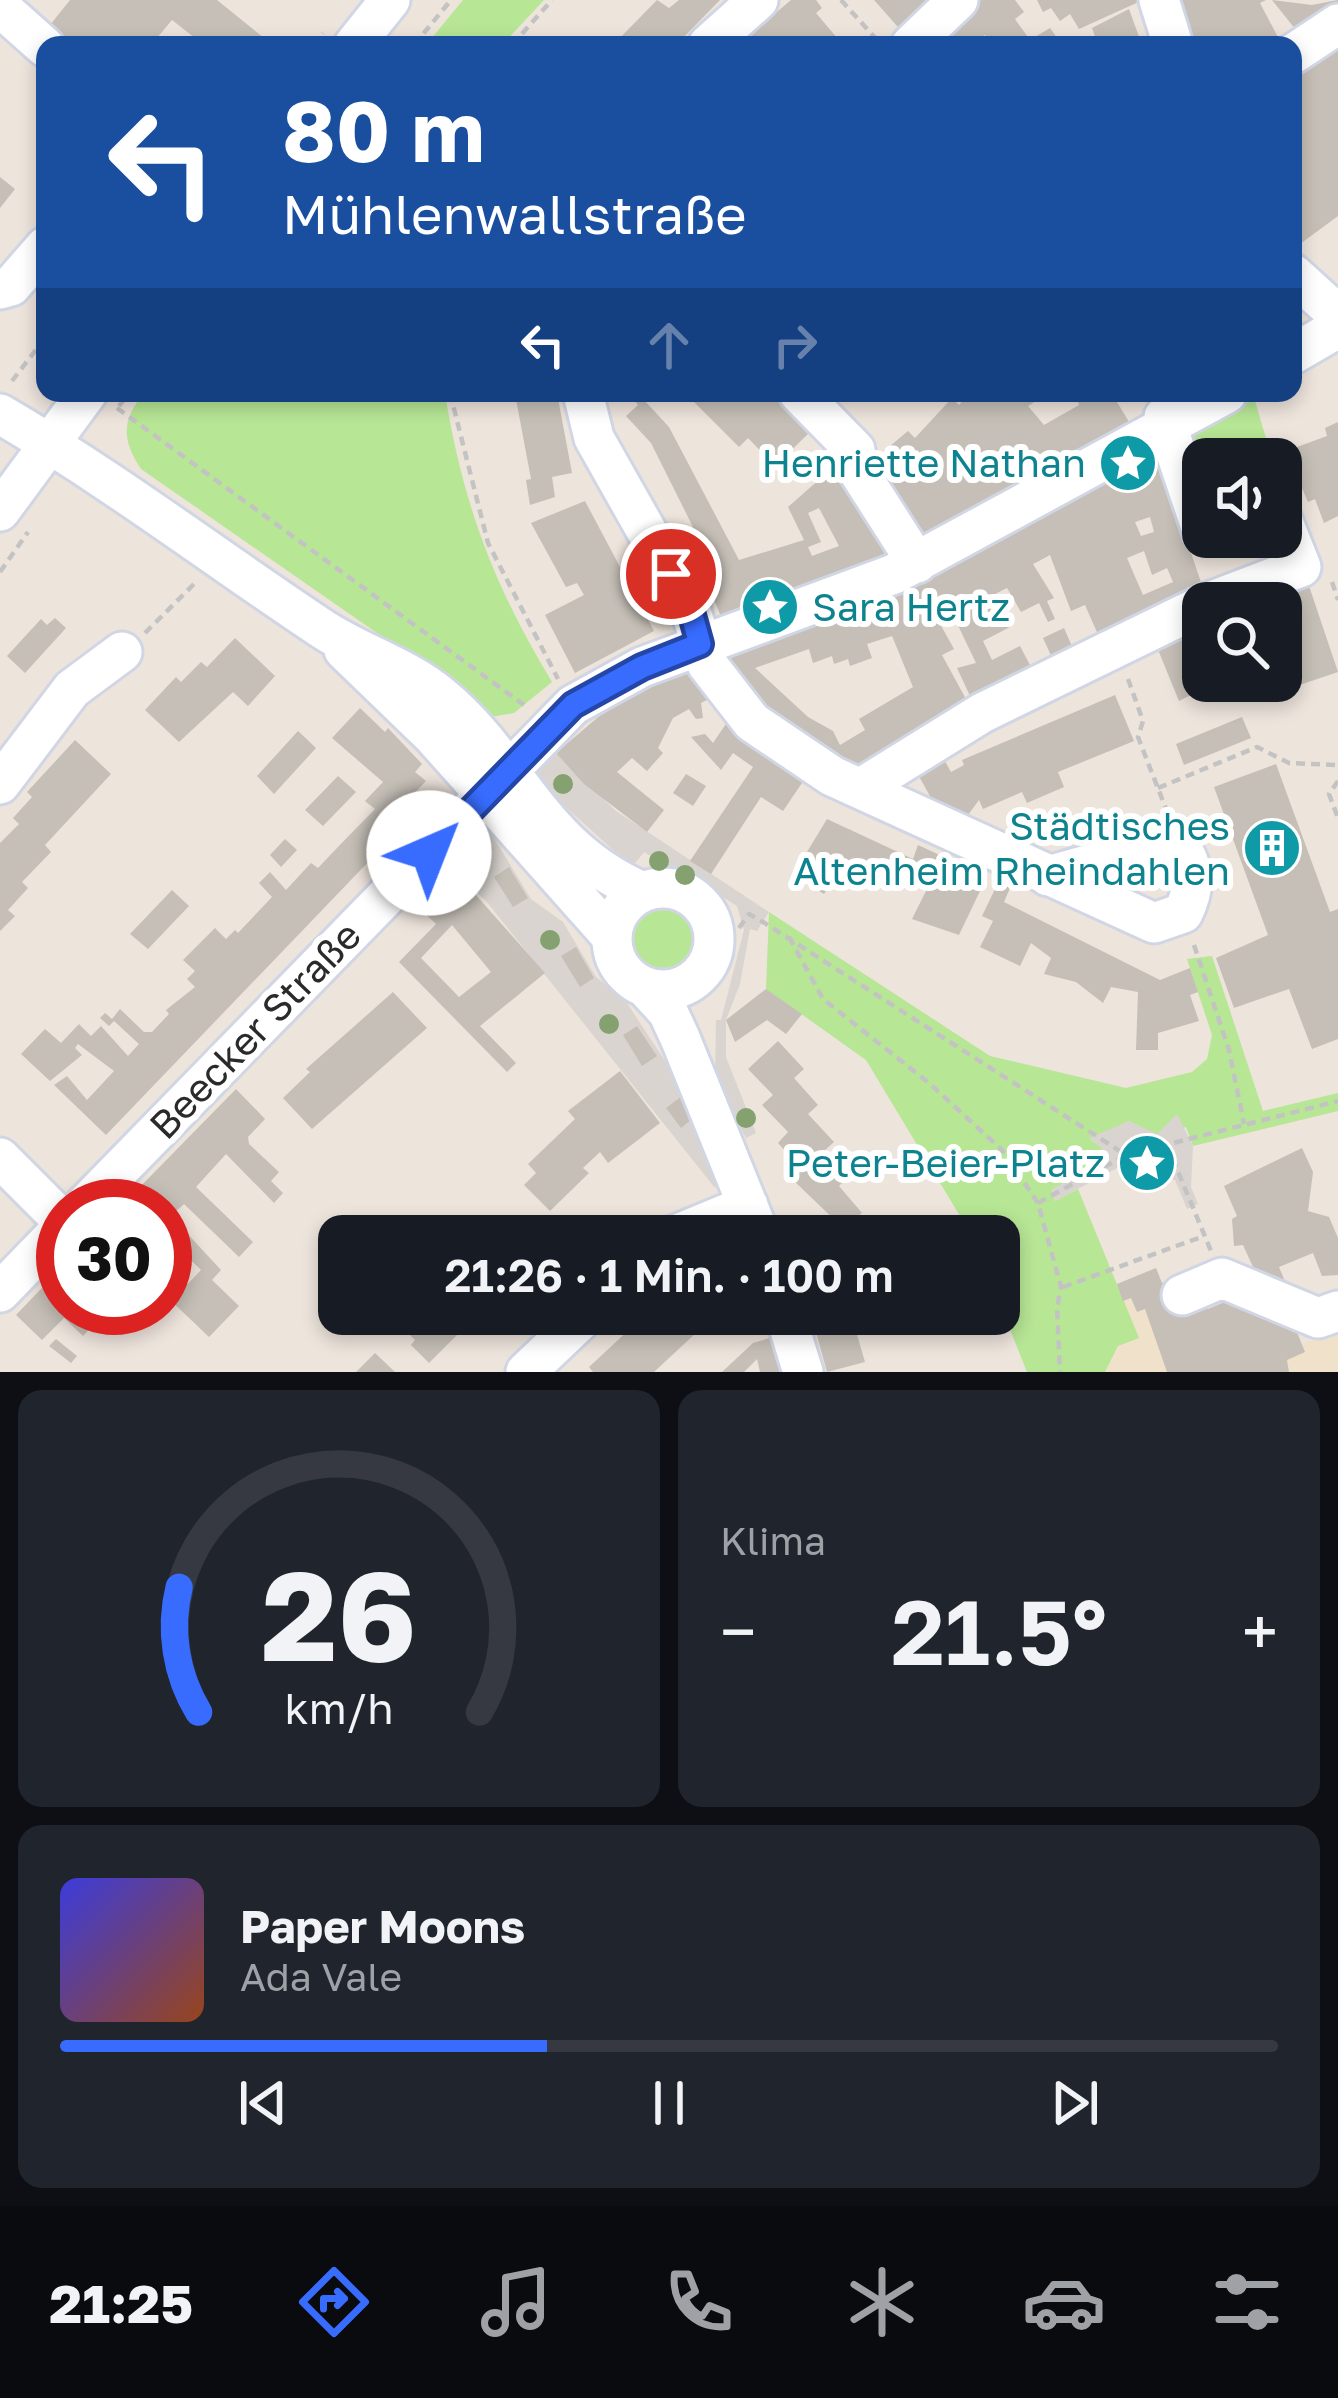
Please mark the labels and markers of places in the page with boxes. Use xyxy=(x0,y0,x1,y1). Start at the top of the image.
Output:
place icon: Henriette Nathan xyxy=(1097,432,1159,494)
place label: Henriette Nathan xyxy=(761,439,1086,486)
pin xyxy=(620,523,722,625)
place icon: Sara Hertz xyxy=(739,576,801,638)
place label: Sara Hertz xyxy=(812,583,1010,630)
place label: Städtisches Altenheim Rheindahlen xyxy=(793,802,1230,894)
building icon: Städtisches Altenheim Rheindahlen xyxy=(1241,817,1303,879)
place icon: Peter-Beier-Platz xyxy=(1116,1132,1178,1194)
place label: Peter-Beier-Platz xyxy=(786,1139,1105,1186)

